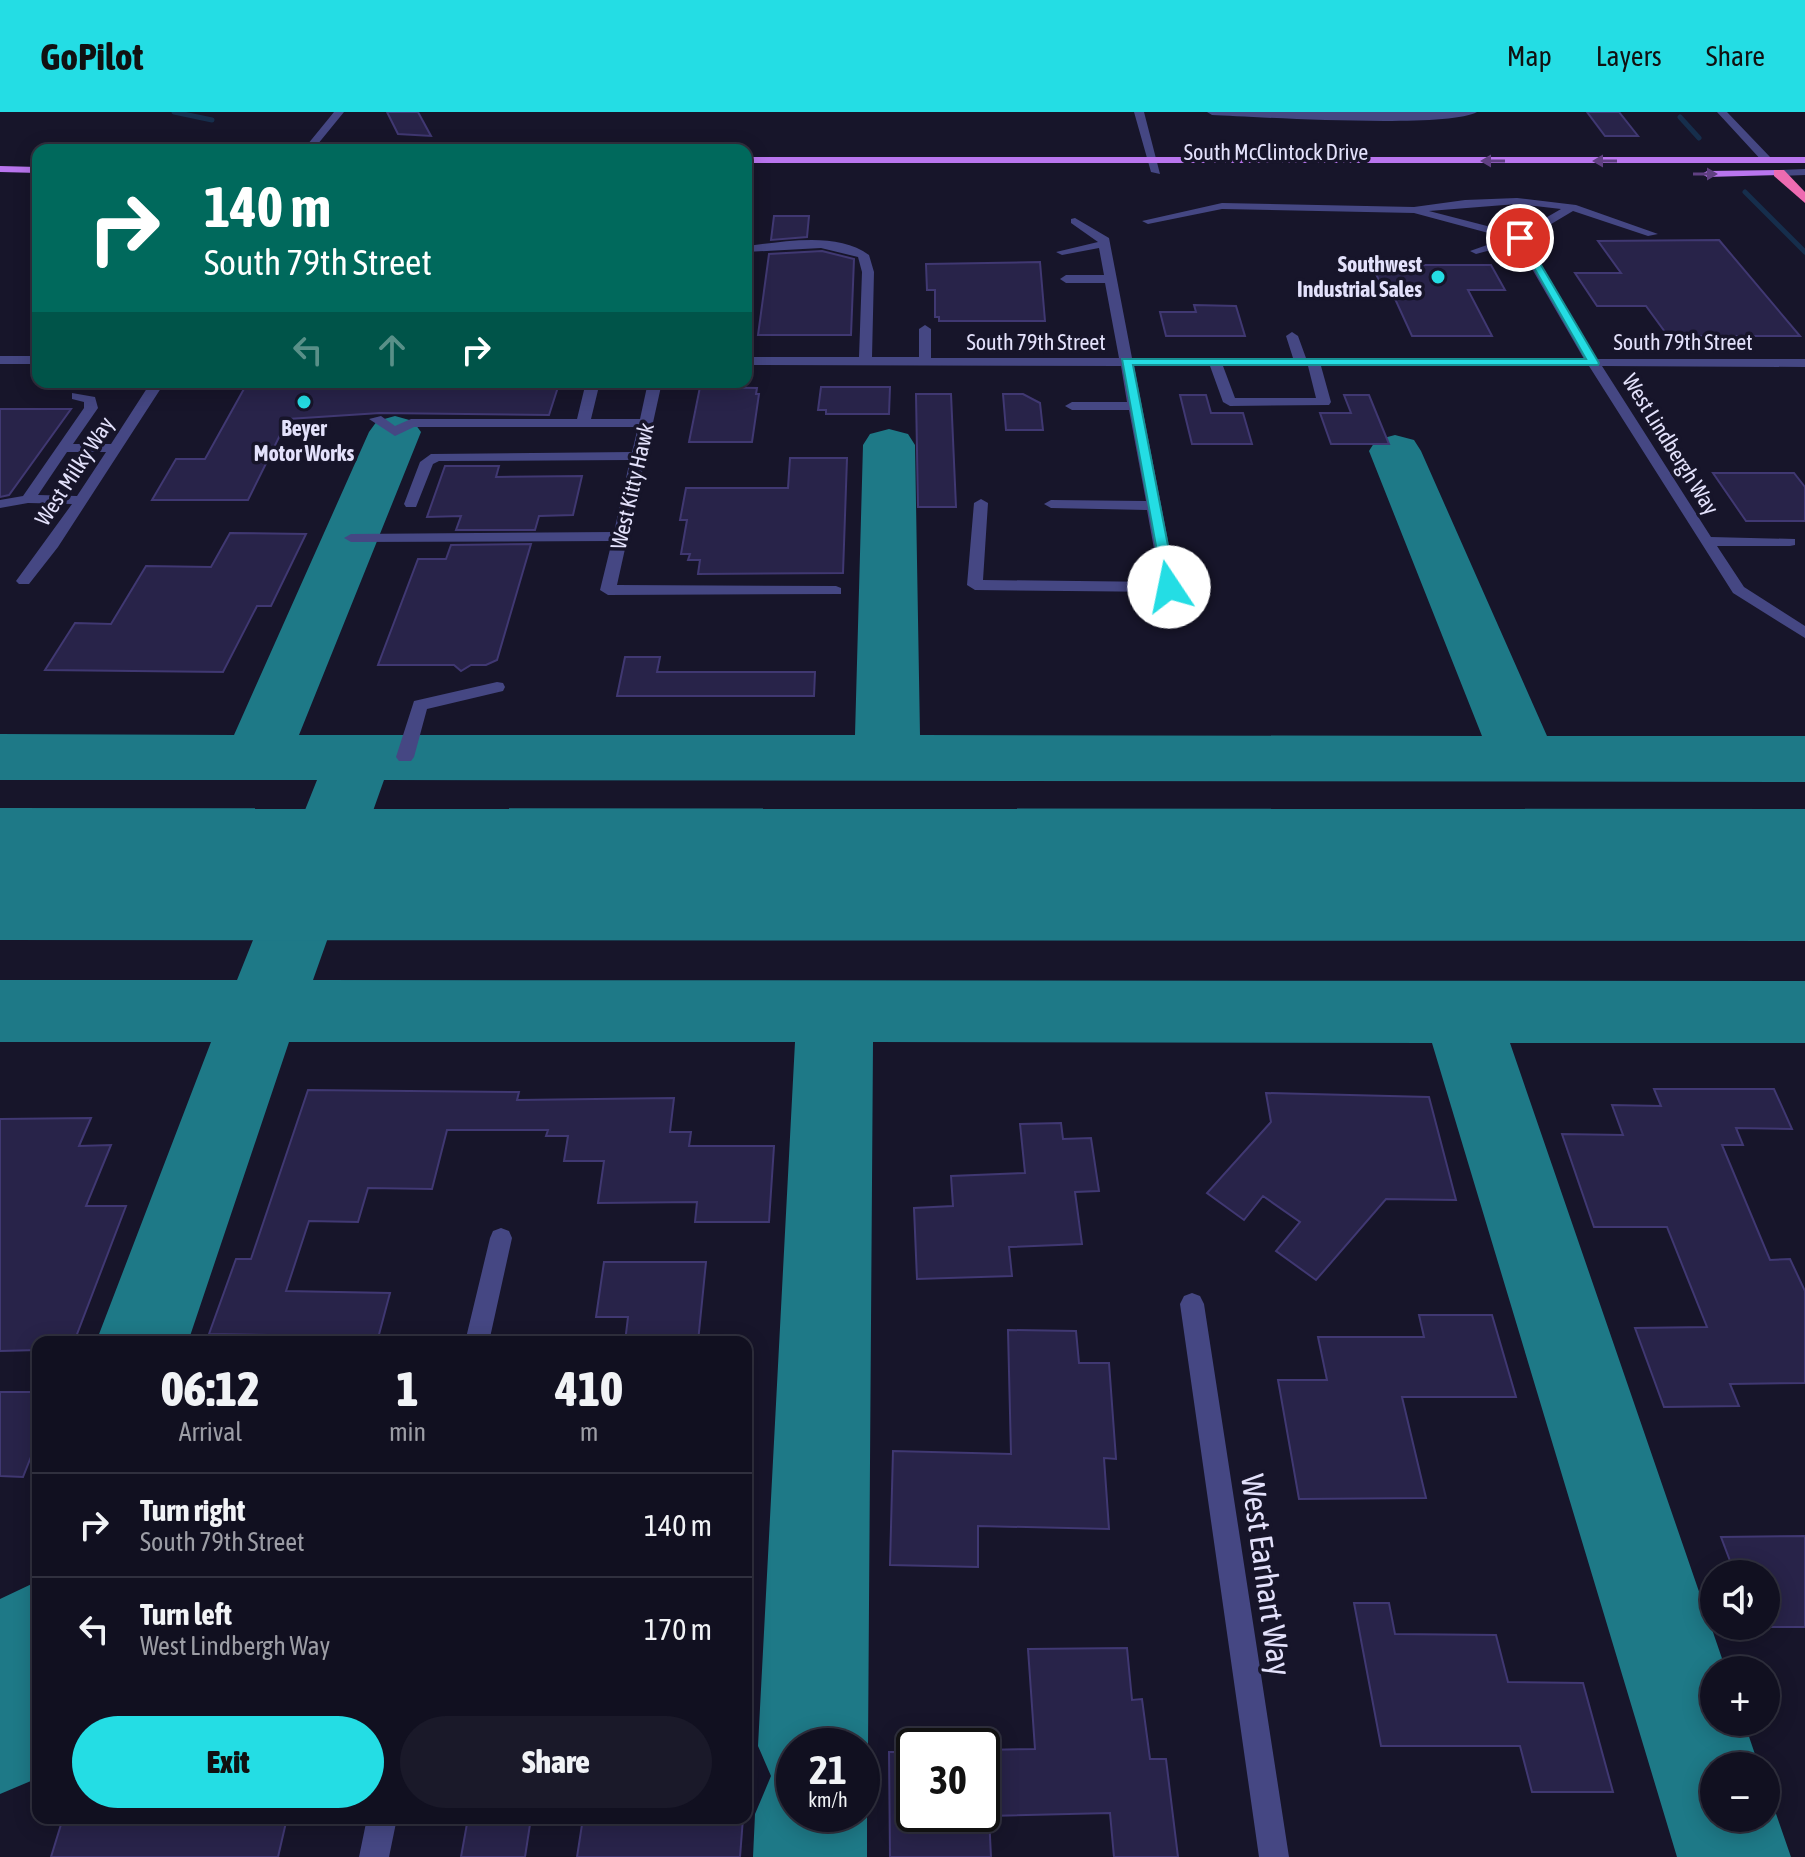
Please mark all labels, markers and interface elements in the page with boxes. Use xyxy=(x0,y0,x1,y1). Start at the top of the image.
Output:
text: GoPilot xyxy=(40,35,143,78)
text: Map xyxy=(1507,40,1552,72)
text: Layers xyxy=(1596,40,1662,72)
text: Share xyxy=(1706,40,1765,72)
street label: South McClintock Drive xyxy=(1184,139,1368,165)
one-way arrow xyxy=(1480,155,1505,167)
one-way arrow xyxy=(1592,155,1617,167)
one-way arrow xyxy=(1693,168,1718,180)
text: 140 m xyxy=(204,175,331,239)
icon: right xyxy=(72,176,176,280)
pin xyxy=(1486,204,1554,272)
icon: arrive xyxy=(1498,216,1542,260)
text: South 79th Street xyxy=(204,241,432,283)
place label: Southwest Industrial Sales xyxy=(1297,251,1423,302)
marker: Southwest Industrial Sales xyxy=(1429,268,1447,286)
icon: left xyxy=(286,328,330,372)
icon: ahead xyxy=(370,328,414,372)
icon: right xyxy=(454,328,498,372)
street label: South 79th Street xyxy=(966,329,1106,355)
street label: South 79th Street xyxy=(1613,329,1753,355)
street label: West Lindbergh Way xyxy=(1617,369,1725,519)
marker: Beyer Motor Works xyxy=(295,393,313,411)
street label: West Milky Way xyxy=(29,412,119,530)
place label: Beyer Motor Works xyxy=(254,415,355,466)
street label: West Kitty Hawk xyxy=(605,420,659,552)
position arrow xyxy=(1127,545,1211,629)
text: 06:12 xyxy=(161,1361,260,1416)
text: 1 xyxy=(396,1361,419,1416)
text: 410 xyxy=(555,1361,623,1416)
text: Arrival xyxy=(179,1417,242,1447)
text: min xyxy=(389,1417,426,1447)
text: m xyxy=(580,1417,598,1447)
street label: West Earhart Way xyxy=(1234,1472,1299,1678)
text: Turn right xyxy=(140,1493,246,1527)
icon: right xyxy=(72,1503,116,1547)
text: 140 m xyxy=(644,1508,712,1542)
text: South 79th Street xyxy=(140,1527,305,1557)
map controls xyxy=(1700,1560,1780,1832)
button: sound xyxy=(1700,1560,1780,1640)
text: Turn left xyxy=(140,1597,232,1631)
icon: left xyxy=(72,1607,116,1651)
text: 170 m xyxy=(644,1612,712,1646)
text: West Lindbergh Way xyxy=(140,1631,330,1661)
button: + xyxy=(1700,1656,1780,1736)
button: Exit xyxy=(72,1716,384,1808)
button: Share xyxy=(400,1716,712,1808)
speed limit sign: 30 xyxy=(896,1728,1000,1832)
text: 21 xyxy=(809,1747,847,1792)
button: − xyxy=(1700,1752,1780,1832)
text: km/h xyxy=(808,1788,848,1811)

